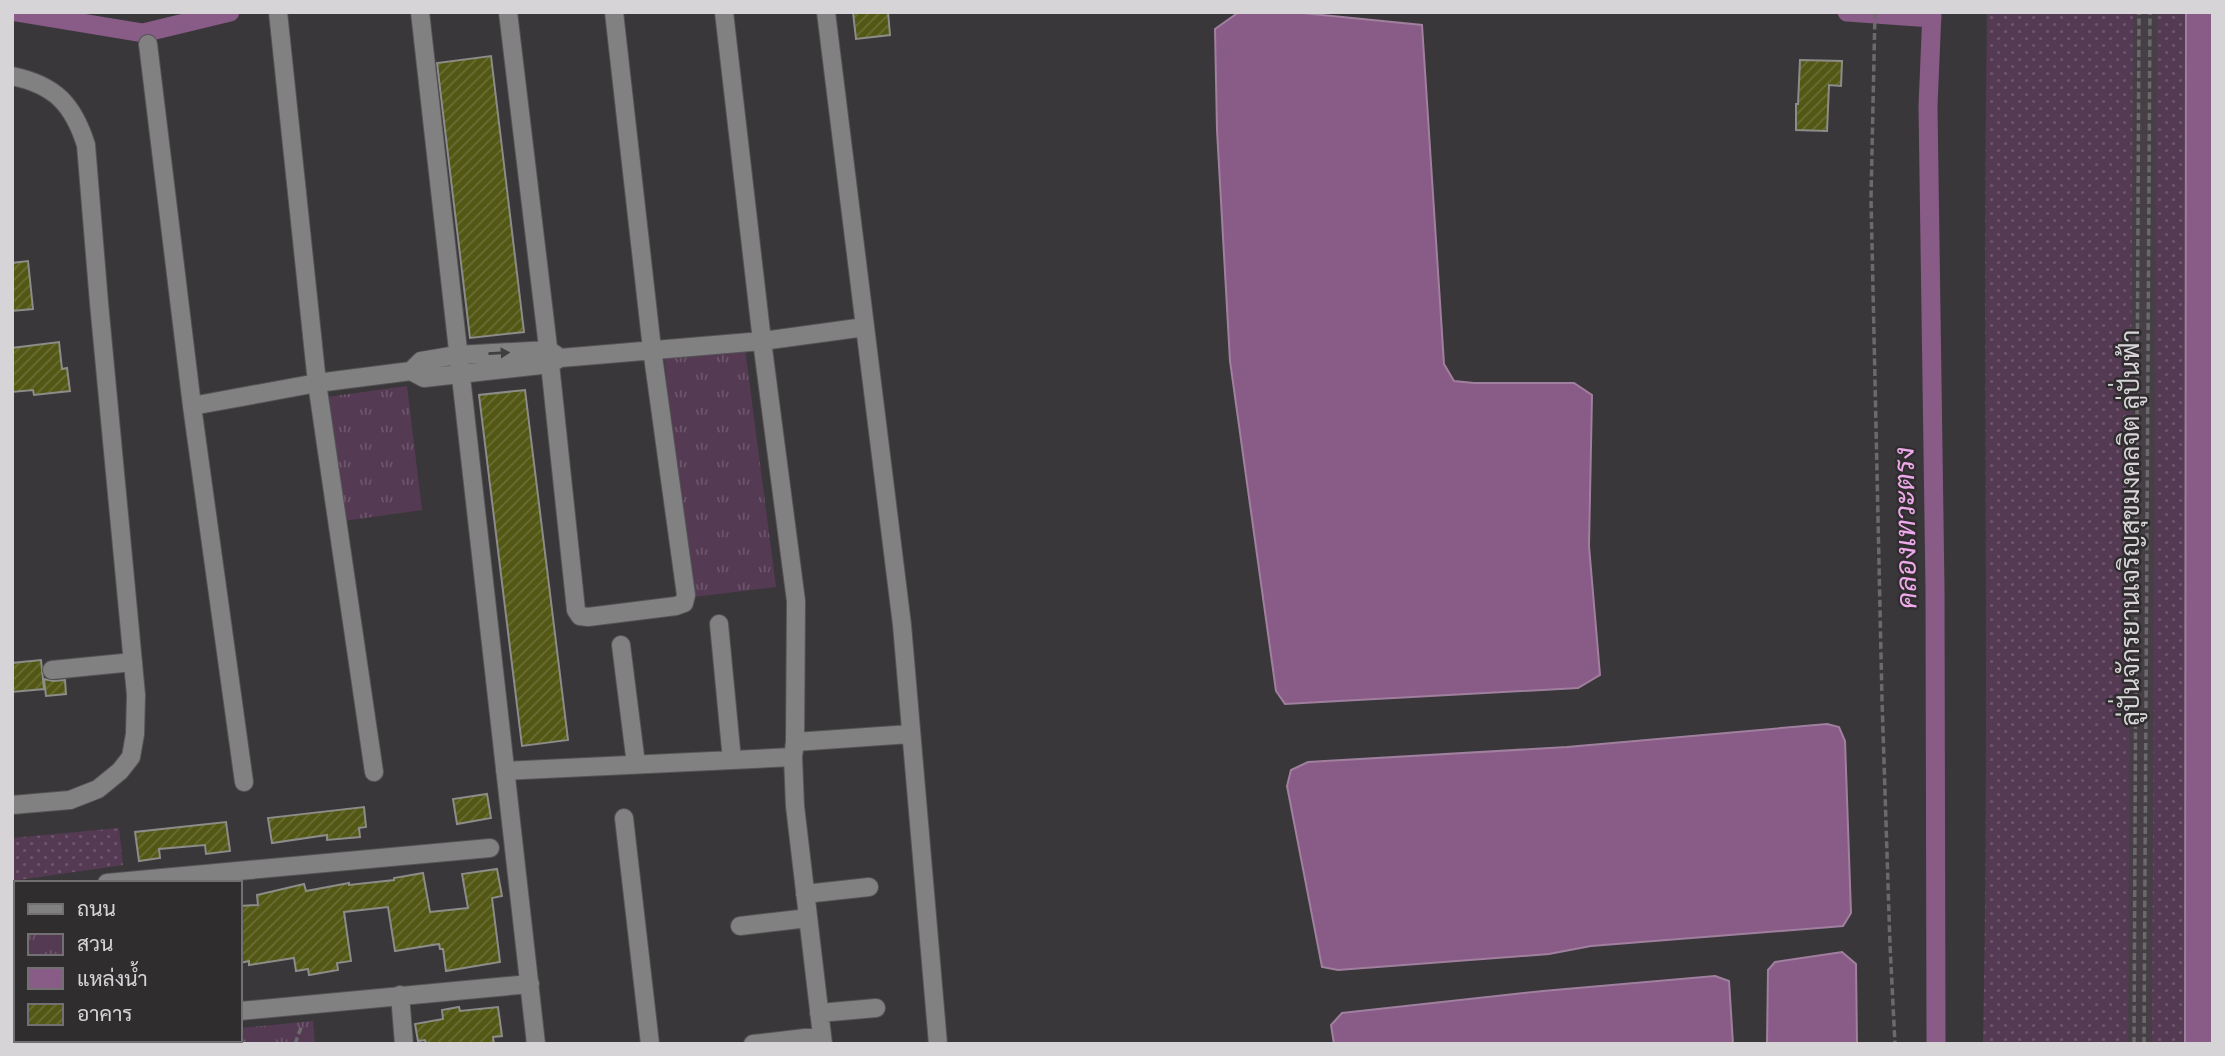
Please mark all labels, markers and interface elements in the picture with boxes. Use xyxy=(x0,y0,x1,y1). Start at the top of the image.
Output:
street label: ลู่ปั่นจักรยานเจริญสุขมงคลจิต ลู่ปั่นฟ้า xyxy=(2108,330,2148,726)
one-way arrow xyxy=(489,347,511,358)
water label: คลองเทวะตรง xyxy=(1886,447,1922,609)
legend xyxy=(14,881,242,1042)
text: ถนน xyxy=(77,895,116,920)
text: สวน xyxy=(77,930,113,955)
text: แหล่งน้ำ xyxy=(77,961,148,990)
text: อาคาร xyxy=(77,1000,133,1025)

